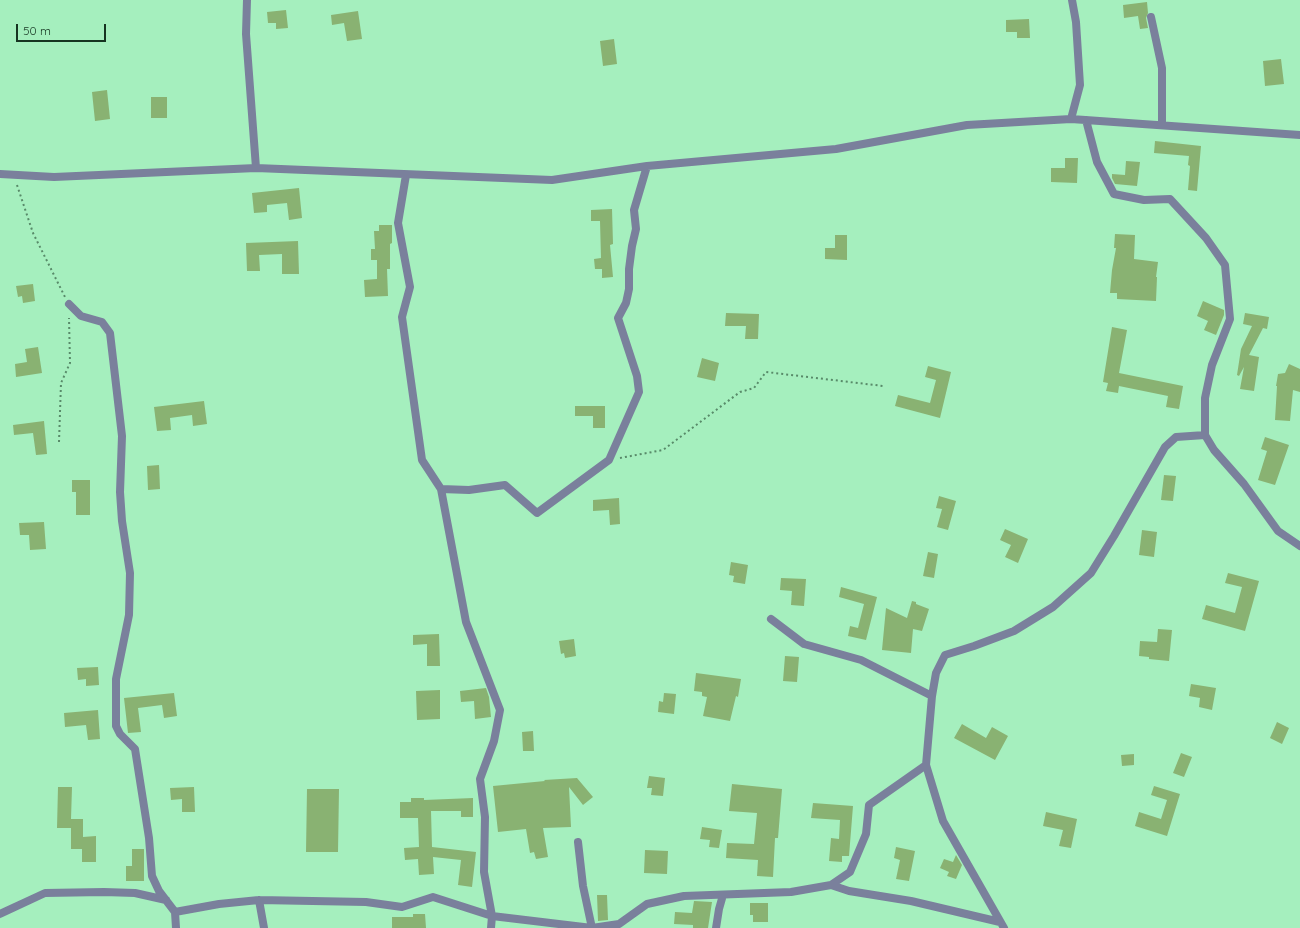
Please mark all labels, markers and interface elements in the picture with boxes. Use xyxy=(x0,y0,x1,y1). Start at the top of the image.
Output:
scale bar xyxy=(18,16,108,42)
text: 50 m xyxy=(23,23,51,38)

